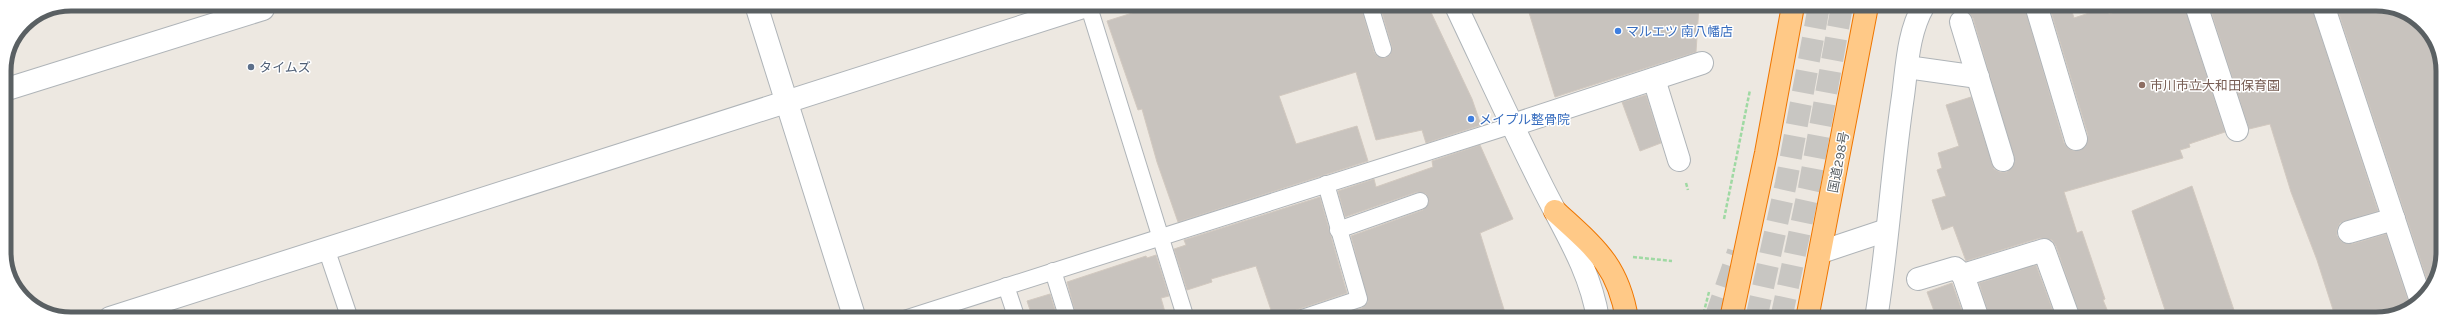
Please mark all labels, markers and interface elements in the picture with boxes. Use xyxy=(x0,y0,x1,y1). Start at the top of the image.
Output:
place label: マルエツ 南八幡店 xyxy=(1626,24,1733,39)
marker: マルエツ 南八幡店 xyxy=(1613,26,1623,36)
place label: タイムズ xyxy=(259,60,311,75)
marker: タイムズ xyxy=(246,62,256,72)
place label: 市川市立大和田保育園 xyxy=(2150,78,2280,93)
marker: 市川市立大和田保育園 xyxy=(2137,80,2147,90)
place label: メイプル整骨院 xyxy=(1479,112,1570,127)
marker: メイプル整骨院 xyxy=(1466,114,1476,124)
street label: 国道298号 xyxy=(1825,130,1852,194)

